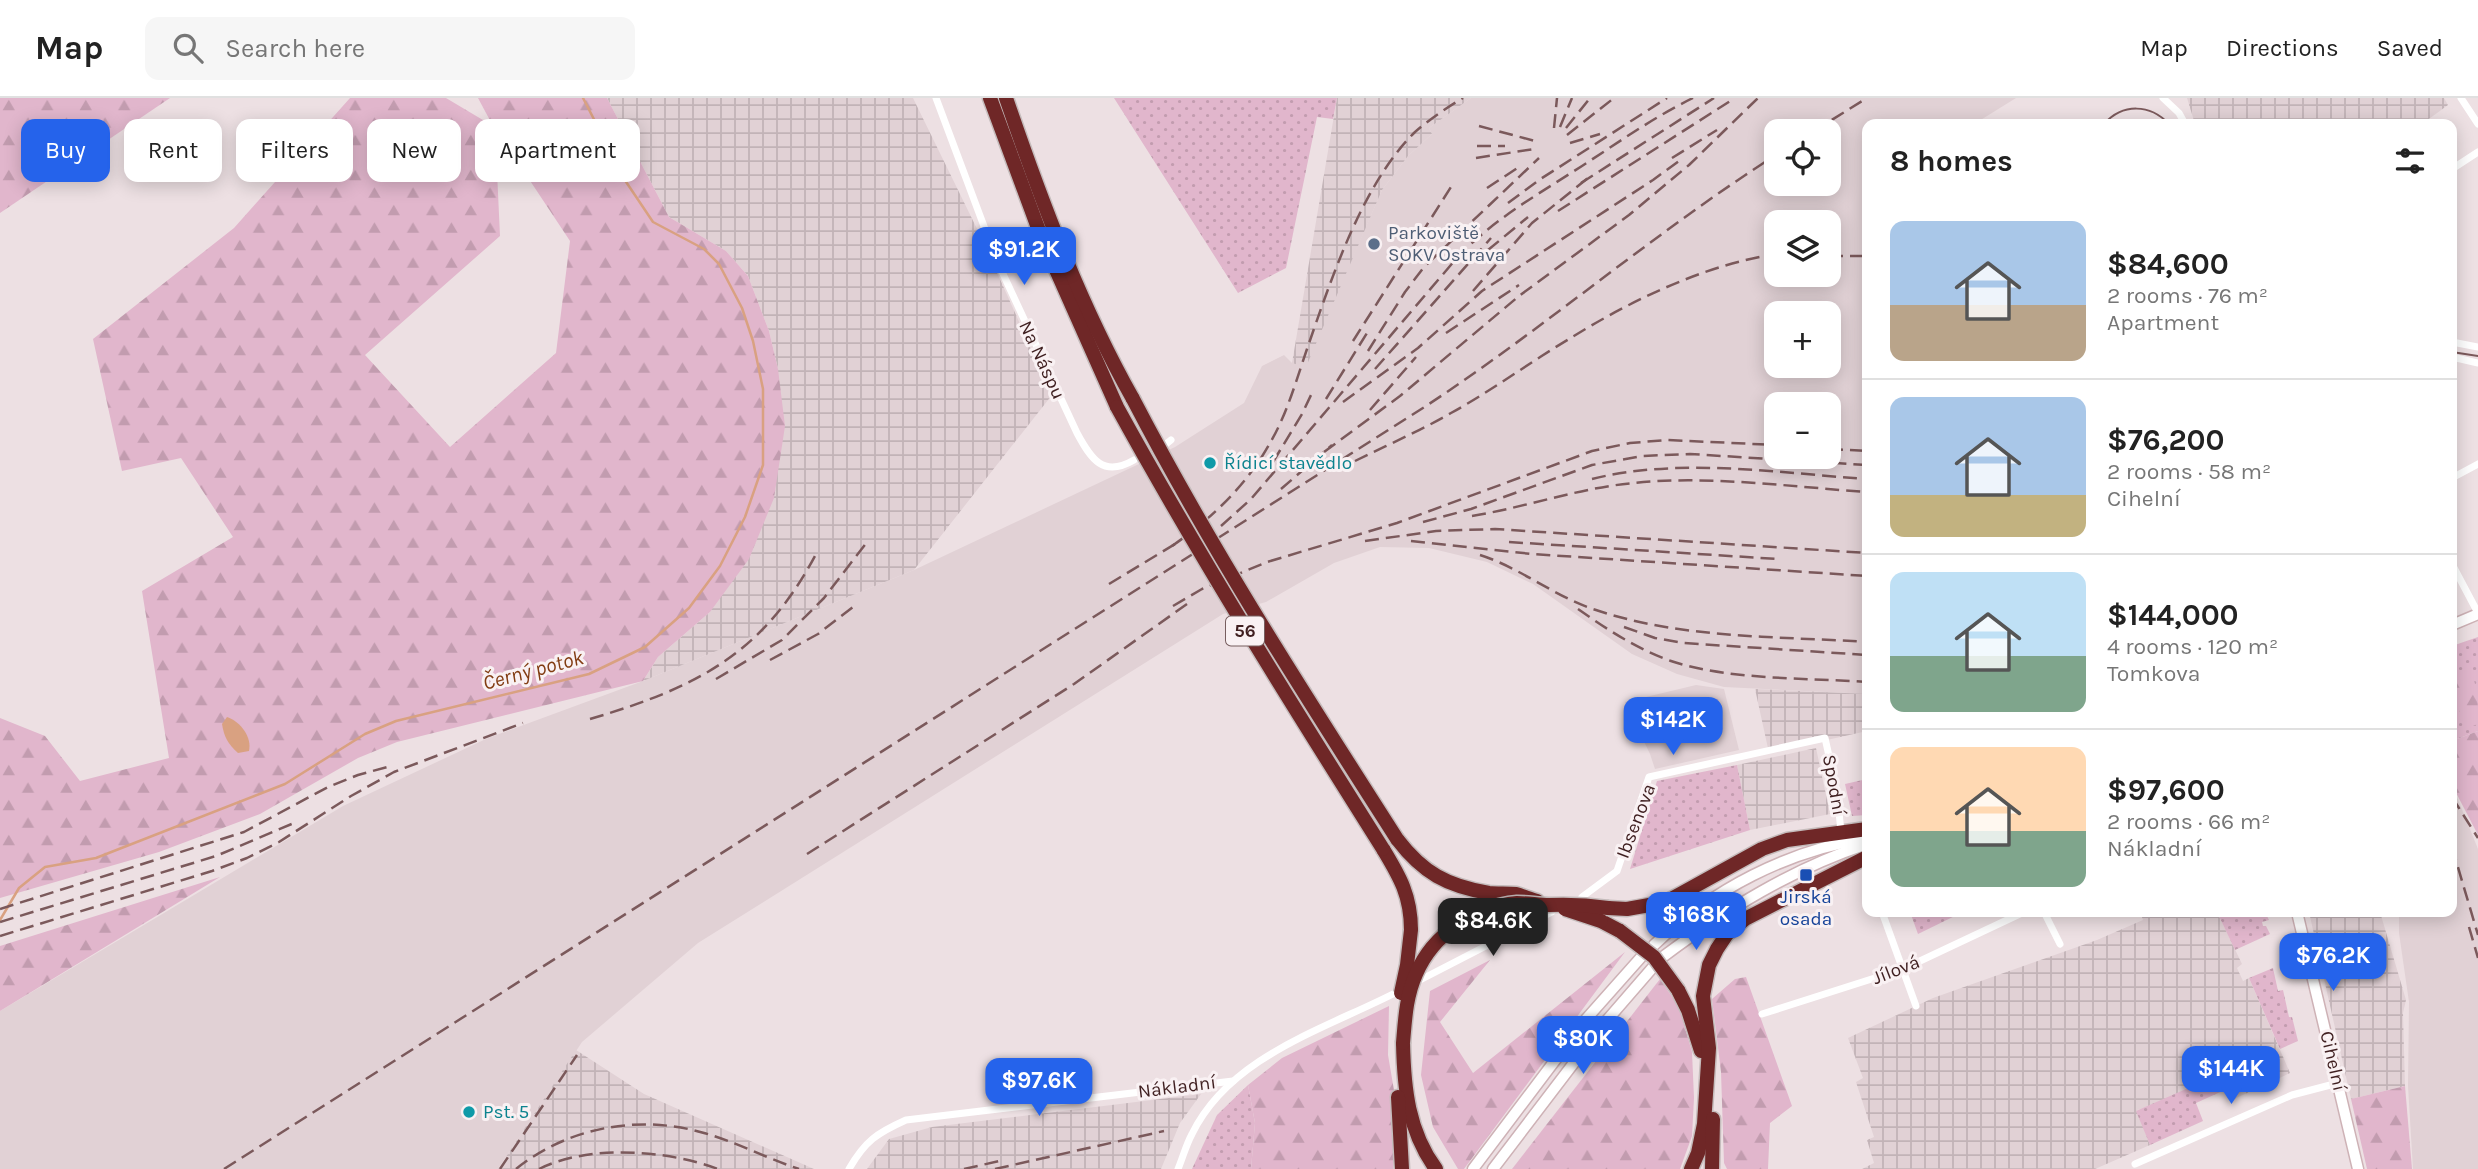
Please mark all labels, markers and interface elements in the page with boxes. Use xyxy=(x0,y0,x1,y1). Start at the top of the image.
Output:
search box xyxy=(145,17,635,80)
text: Map xyxy=(35,29,103,67)
icon: search xyxy=(169,29,207,67)
text: Search here xyxy=(225,33,365,64)
text: Map xyxy=(2140,34,2188,62)
text: Directions xyxy=(2226,34,2339,62)
text: Saved xyxy=(2377,34,2443,62)
chip: Buy xyxy=(21,119,110,182)
chip: Rent xyxy=(124,119,222,182)
chip: Filters xyxy=(236,119,353,182)
chip: New xyxy=(367,119,461,182)
chip: Apartment xyxy=(475,119,640,182)
map controls xyxy=(1764,119,1841,469)
button: locate xyxy=(1764,119,1841,196)
icon: filters xyxy=(2391,142,2429,180)
text: 8 homes xyxy=(1890,143,2013,179)
button: layers xyxy=(1764,210,1841,287)
place label: Parkoviště SOKV Ostrava xyxy=(1388,222,1505,266)
pin: $91.2K xyxy=(967,228,1081,287)
text: $91.2K xyxy=(988,236,1060,263)
marker: Parkoviště SOKV Ostrava xyxy=(1366,236,1382,252)
text: $84,600 xyxy=(2107,246,2229,282)
icon: home xyxy=(1946,249,2030,333)
text: 2 rooms · 76 m² xyxy=(2107,282,2268,309)
button: + xyxy=(1764,301,1841,378)
text: Apartment xyxy=(2107,309,2219,336)
street label: Na Náspu xyxy=(1014,317,1070,403)
button: − xyxy=(1764,392,1841,469)
text: $76,200 xyxy=(2107,422,2225,458)
icon: home xyxy=(1946,425,2030,509)
place label: Řídicí stavědlo xyxy=(1224,452,1352,474)
marker: Řídicí stavědlo xyxy=(1202,455,1218,471)
text: 2 rooms · 58 m² xyxy=(2107,458,2271,485)
text: Cihelní xyxy=(2107,485,2181,512)
text: $144,000 xyxy=(2107,597,2239,633)
icon: home xyxy=(1946,600,2030,684)
road number: 56 xyxy=(1226,616,1264,646)
text: 4 rooms · 120 m² xyxy=(2107,633,2278,660)
water label: Černý potok xyxy=(480,645,586,695)
text: Tomkova xyxy=(2107,660,2201,687)
pin: $142K xyxy=(1624,698,1722,757)
text: $142K xyxy=(1640,706,1706,733)
street label: Spodní xyxy=(1818,753,1850,817)
text: $97,600 xyxy=(2107,772,2225,808)
icon: home xyxy=(1946,775,2030,859)
street label: Ibsenova xyxy=(1612,781,1660,861)
text: 2 rooms · 66 m² xyxy=(2107,808,2270,835)
text: Nákladní xyxy=(2107,835,2202,862)
marker: Jirská osada xyxy=(1798,867,1814,883)
place label: Jirská osada xyxy=(1780,886,1832,930)
pin: $168K xyxy=(1647,892,1745,952)
pin: $84.6K xyxy=(1436,898,1550,958)
text: $168K xyxy=(1662,901,1730,928)
text: $84.6K xyxy=(1454,907,1532,934)
pin: $76.2K xyxy=(2276,934,2390,993)
text: $76.2K xyxy=(2295,942,2371,969)
street label: Jílová xyxy=(1869,951,1923,989)
pin: $80K xyxy=(1542,1016,1624,1076)
text: $80K xyxy=(1553,1025,1613,1052)
street label: Cihelní xyxy=(2315,1029,2351,1094)
pin: $144K xyxy=(2182,1046,2280,1106)
text: $144K xyxy=(2198,1055,2264,1082)
pin: $97.6K xyxy=(982,1058,1096,1118)
text: $97.6K xyxy=(1001,1067,1077,1094)
street label: Nákladní xyxy=(1137,1071,1218,1103)
place label: Pst. 5 xyxy=(483,1101,529,1123)
marker: Pst. 5 xyxy=(461,1104,477,1120)

